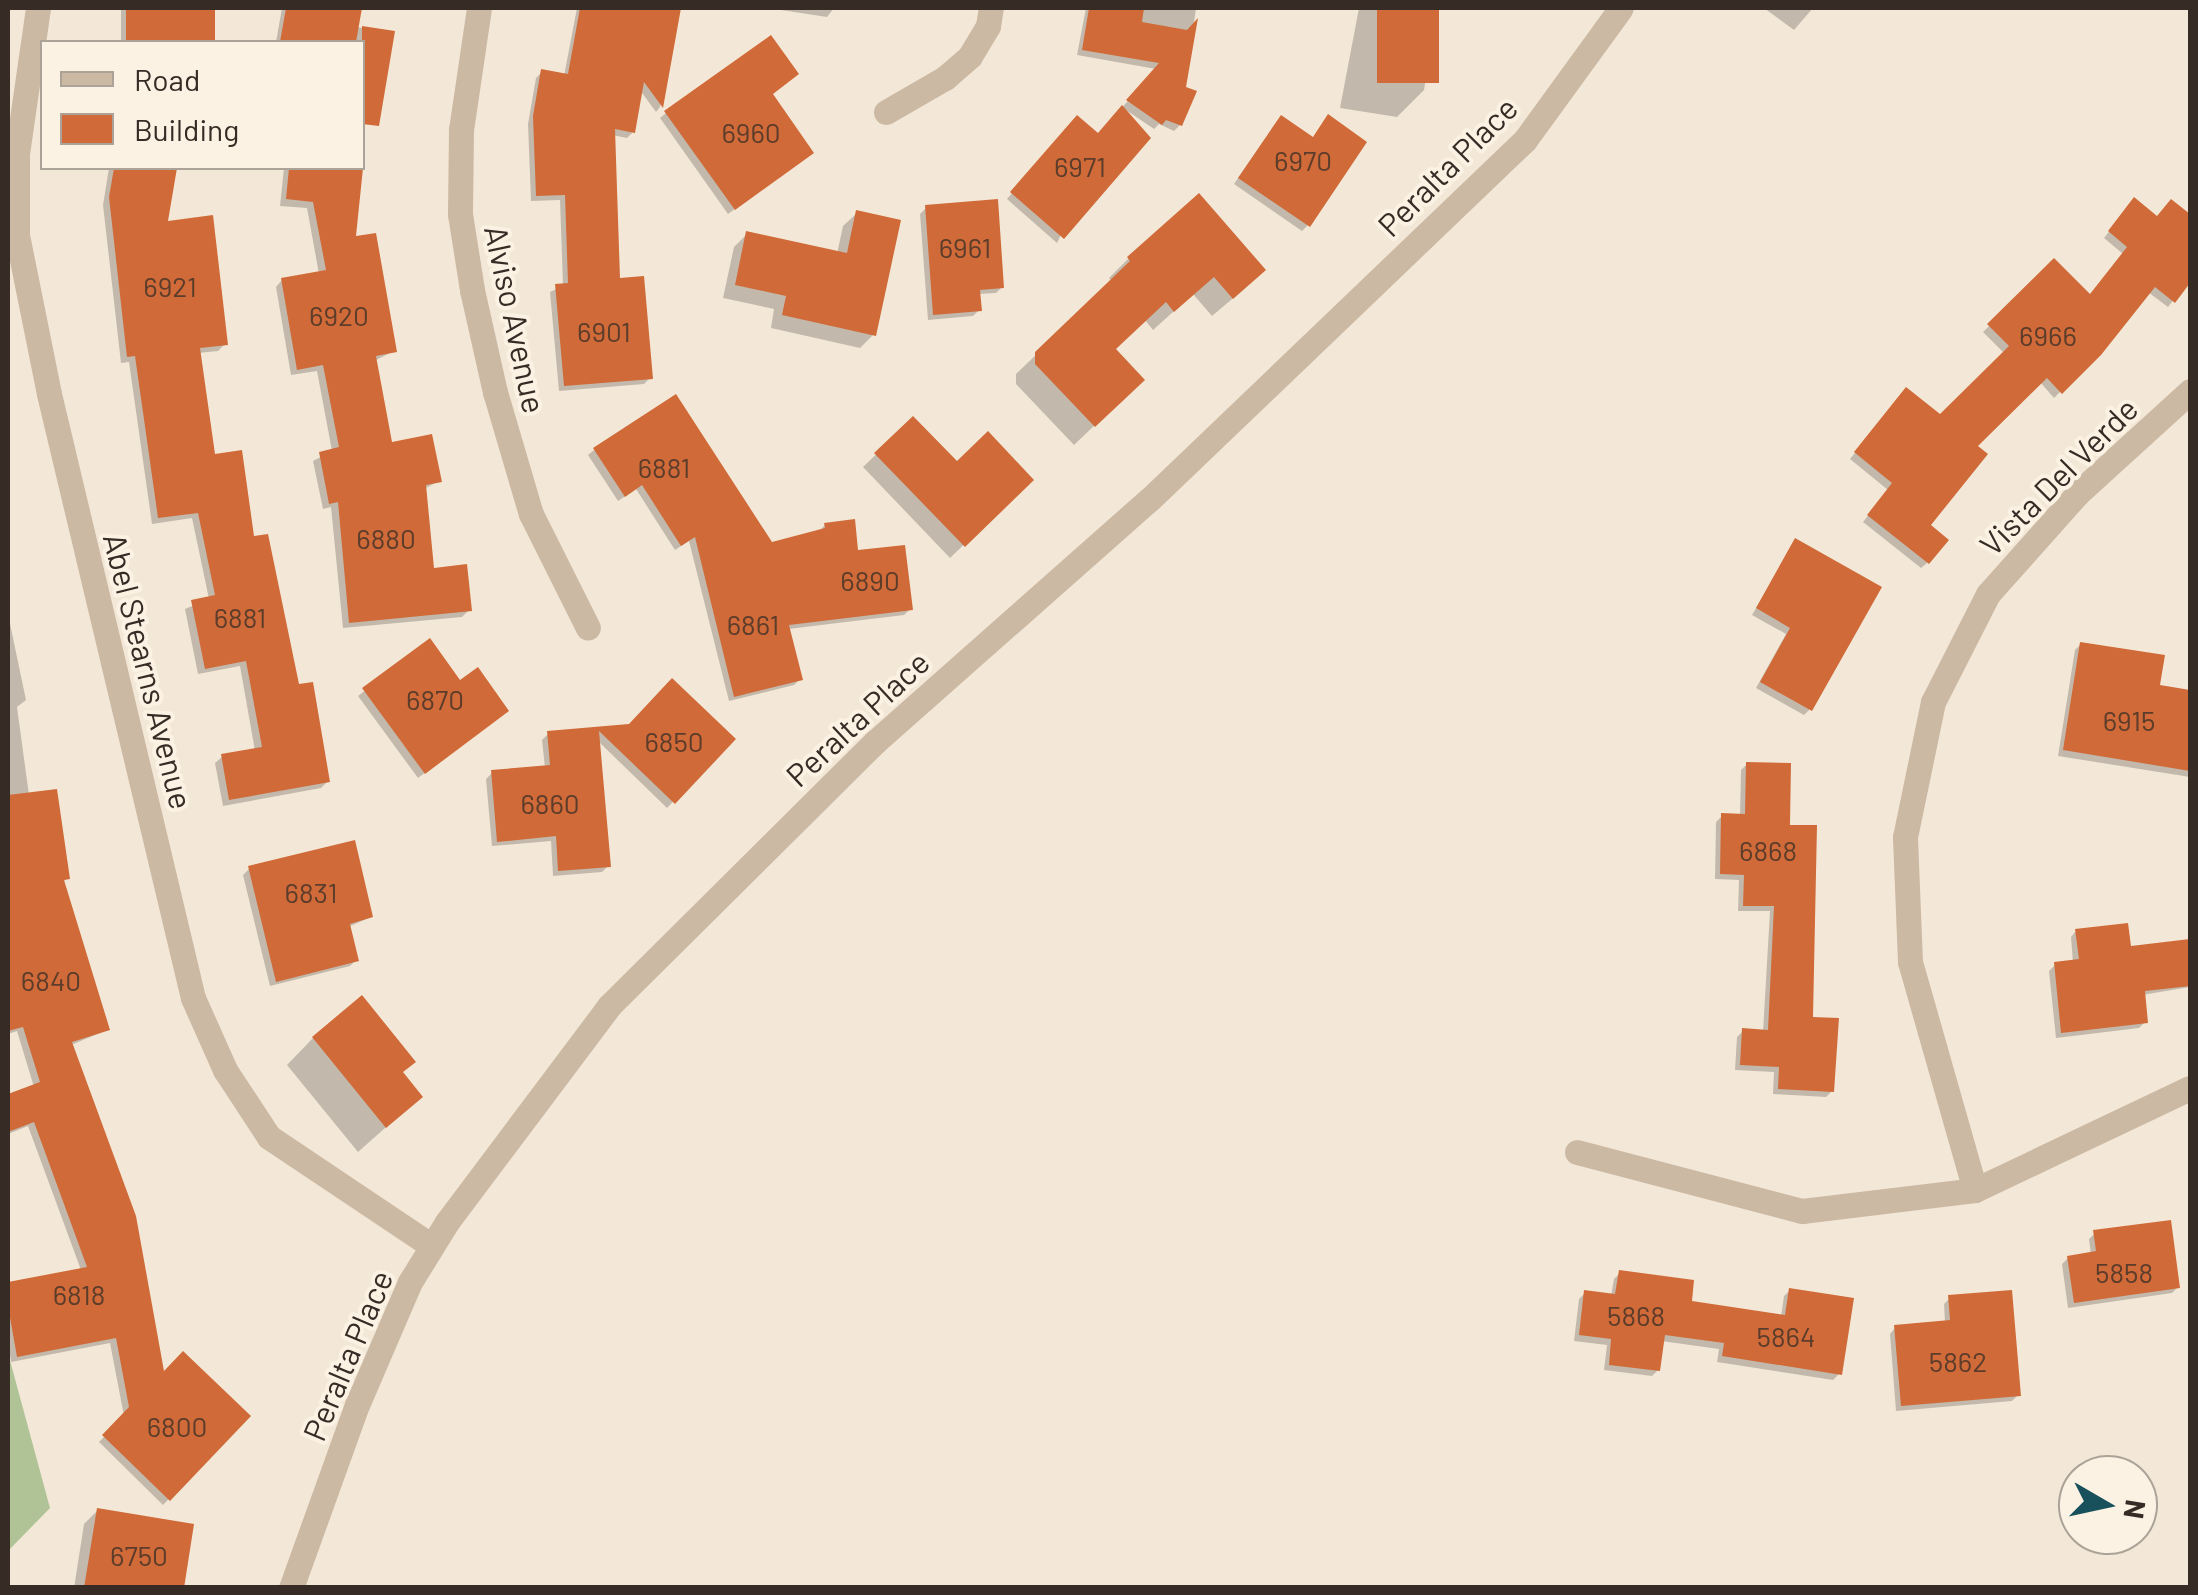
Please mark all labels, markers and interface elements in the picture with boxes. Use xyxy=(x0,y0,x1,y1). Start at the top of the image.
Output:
legend xyxy=(40,40,365,170)
text: Road xyxy=(134,61,200,97)
street label: Peralta Place xyxy=(1369,88,1525,244)
text: Building xyxy=(134,111,239,147)
house number: 6960 xyxy=(721,115,781,149)
house number: 6970 xyxy=(1274,143,1332,177)
house number: 6971 xyxy=(1054,149,1106,183)
street label: Alviso Avenue xyxy=(477,222,555,416)
house number: 6961 xyxy=(939,230,991,264)
house number: 6921 xyxy=(143,269,197,303)
house number: 6920 xyxy=(309,298,369,332)
house number: 6901 xyxy=(577,314,631,348)
house number: 6966 xyxy=(2019,318,2077,352)
street label: Vista Del Verde xyxy=(1971,389,2145,563)
house number: 6881 xyxy=(638,450,690,484)
house number: 6880 xyxy=(356,521,416,555)
street label: Abel Stearns Avenue xyxy=(96,529,202,813)
house number: 6890 xyxy=(840,563,900,597)
house number: 6881 xyxy=(214,600,266,634)
house number: 6861 xyxy=(727,607,779,641)
street label: Peralta Place xyxy=(778,642,936,794)
house number: 6870 xyxy=(406,682,464,716)
house number: 6915 xyxy=(2103,703,2155,737)
house number: 6850 xyxy=(644,724,704,758)
house number: 6860 xyxy=(520,786,580,820)
house number: 6868 xyxy=(1739,833,1797,867)
house number: 6831 xyxy=(284,875,338,909)
house number: 6840 xyxy=(21,963,81,997)
house number: 5858 xyxy=(2095,1255,2153,1289)
street label: Peralta Place xyxy=(294,1264,400,1446)
house number: 6818 xyxy=(53,1277,105,1311)
house number: 5868 xyxy=(1607,1298,1665,1332)
house number: 5864 xyxy=(1757,1319,1815,1353)
house number: 5862 xyxy=(1929,1344,1987,1378)
house number: 6800 xyxy=(147,1409,207,1443)
north arrow xyxy=(2058,1455,2158,1555)
text: N xyxy=(2117,1498,2154,1521)
house number: 6750 xyxy=(110,1538,168,1572)

